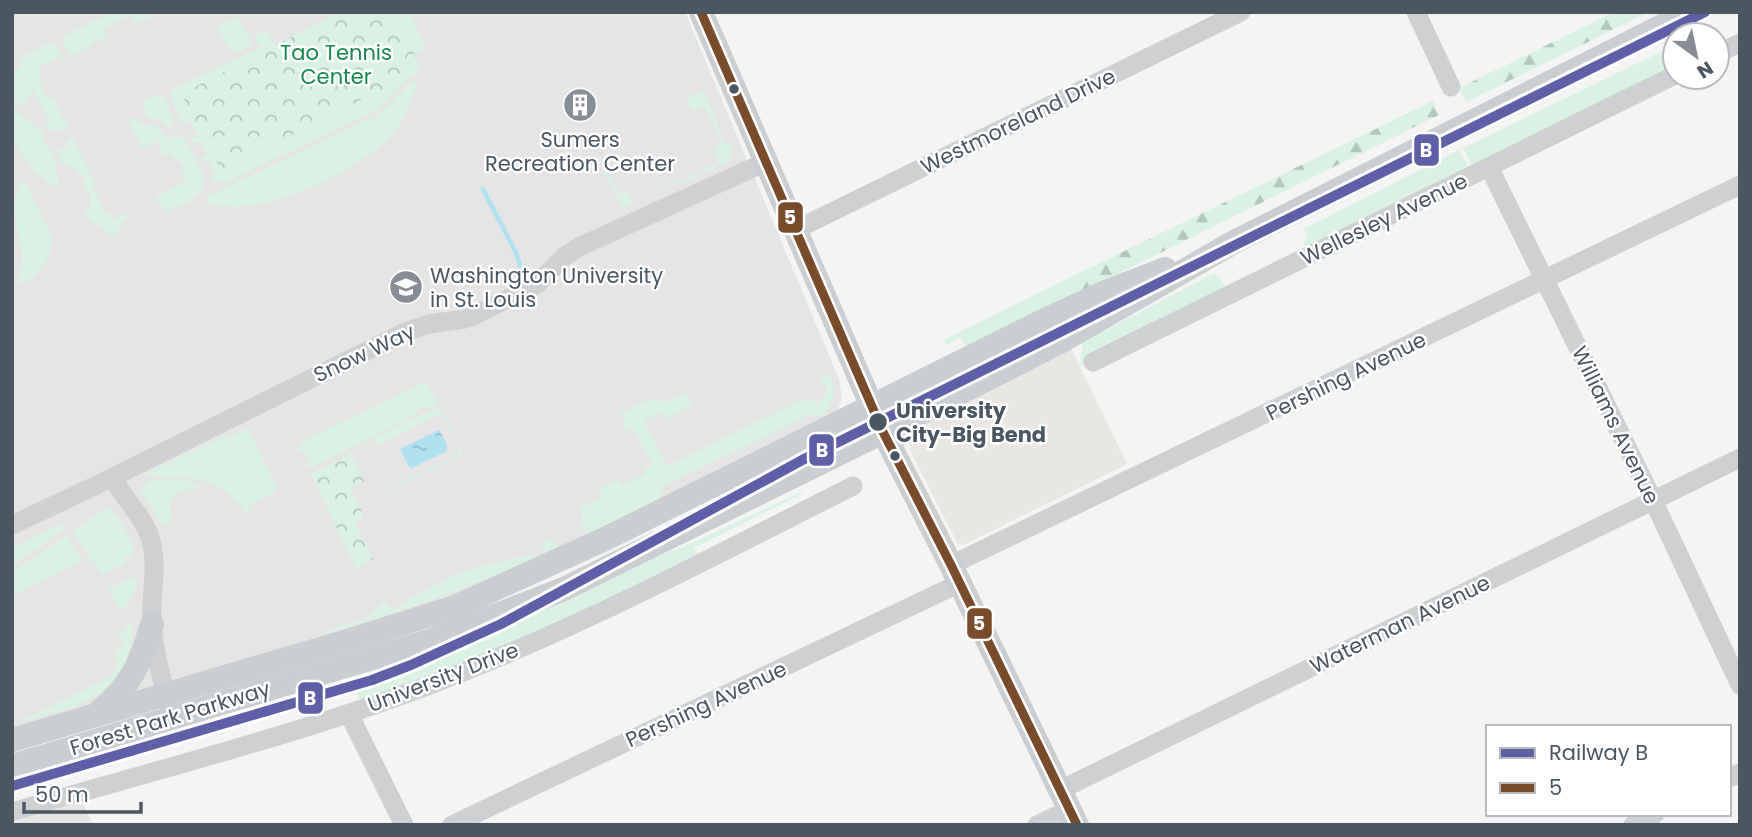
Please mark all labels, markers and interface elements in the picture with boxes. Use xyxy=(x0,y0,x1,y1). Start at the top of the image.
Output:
north arrow xyxy=(1661,21,1731,91)
park label: Tao Tennis Center xyxy=(280,38,392,91)
text: N xyxy=(1692,55,1718,85)
street label: Westmoreland Drive xyxy=(916,61,1120,181)
unlabelled marker xyxy=(727,82,741,96)
building icon: Sumers Recreation Center xyxy=(561,86,599,124)
place label: Sumers Recreation Center xyxy=(485,125,675,178)
line badge: B xyxy=(1413,133,1440,167)
text: B xyxy=(1420,137,1432,164)
street label: Wellesley Avenue xyxy=(1296,166,1472,272)
line badge: 5 xyxy=(777,201,804,234)
text: 5 xyxy=(784,204,796,231)
place label: Washington University in St. Louis xyxy=(430,261,663,314)
school or university icon: Washington University in St. Louis xyxy=(387,268,425,306)
street label: Snow Way xyxy=(309,317,419,389)
street label: Pershing Avenue xyxy=(1261,325,1431,427)
street label: Williams Avenue xyxy=(1565,341,1667,509)
place label: University City-Big Bend xyxy=(896,396,1046,449)
marker: University City-Big Bend xyxy=(867,411,889,433)
line badge: B xyxy=(808,433,835,467)
text: B xyxy=(816,437,828,464)
unlabelled marker xyxy=(888,449,902,463)
street label: Waterman Avenue xyxy=(1305,568,1495,680)
line badge: 5 xyxy=(966,607,993,640)
text: 5 xyxy=(973,610,985,637)
street label: University Drive xyxy=(363,635,523,719)
street label: Pershing Avenue xyxy=(621,654,791,754)
street label: Forest Park Parkway xyxy=(66,674,274,762)
line badge: B xyxy=(297,681,324,715)
text: B xyxy=(304,685,316,712)
legend xyxy=(1486,725,1731,816)
text: Railway B xyxy=(1549,738,1648,767)
scale bar xyxy=(24,770,142,814)
text: 5 xyxy=(1549,773,1562,802)
text: 50 m xyxy=(35,780,89,809)

